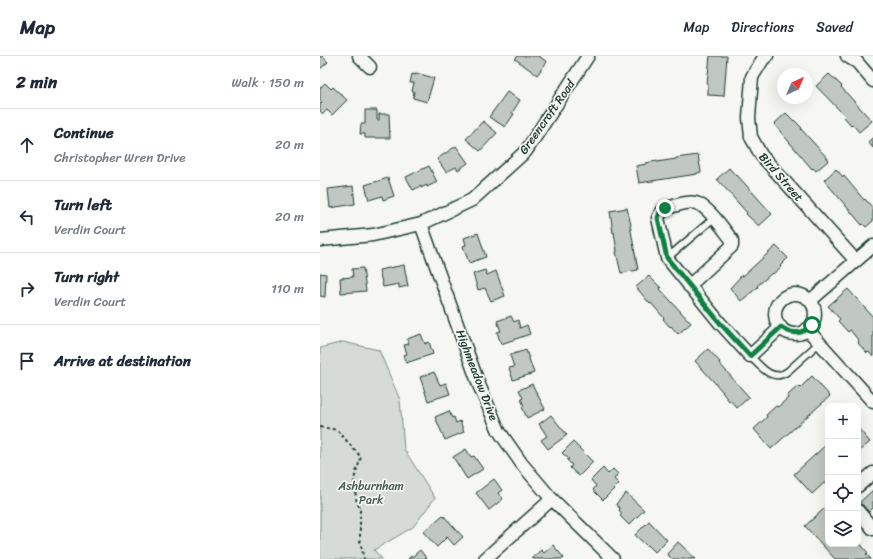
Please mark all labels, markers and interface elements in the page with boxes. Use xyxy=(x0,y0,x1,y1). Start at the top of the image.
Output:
text: Map xyxy=(20,11,55,44)
text: Map xyxy=(683,15,709,40)
text: Directions xyxy=(731,15,794,40)
text: Saved xyxy=(816,15,853,40)
text: 2 min xyxy=(16,67,57,97)
north arrow xyxy=(777,68,813,104)
text: Walk · 150 m xyxy=(231,71,304,94)
street label: Greencroft Road xyxy=(513,74,582,159)
text: Continue xyxy=(54,120,114,146)
text: 20 m xyxy=(275,133,304,156)
icon: ahead xyxy=(16,134,38,156)
text: Christopher Wren Drive xyxy=(54,146,186,169)
street label: Bird Street xyxy=(753,147,809,207)
text: Turn left xyxy=(54,192,112,218)
route end xyxy=(656,199,674,217)
text: 20 m xyxy=(275,205,304,228)
icon: left xyxy=(16,206,38,228)
text: Verdin Court xyxy=(54,218,126,241)
text: Turn right xyxy=(54,264,119,290)
text: 110 m xyxy=(271,277,304,300)
icon: right xyxy=(16,278,38,300)
text: Verdin Court xyxy=(54,290,126,313)
route start xyxy=(803,316,821,334)
street label: Highmeadow Drive xyxy=(449,326,505,424)
text: Arrive at destination xyxy=(54,348,191,374)
icon: arrive xyxy=(16,350,38,372)
map controls xyxy=(825,403,861,547)
button: + xyxy=(825,403,861,439)
button: − xyxy=(825,439,861,475)
park label: Ashburnham Park xyxy=(337,475,404,511)
button: locate xyxy=(825,475,861,511)
button: layers xyxy=(825,511,861,547)

